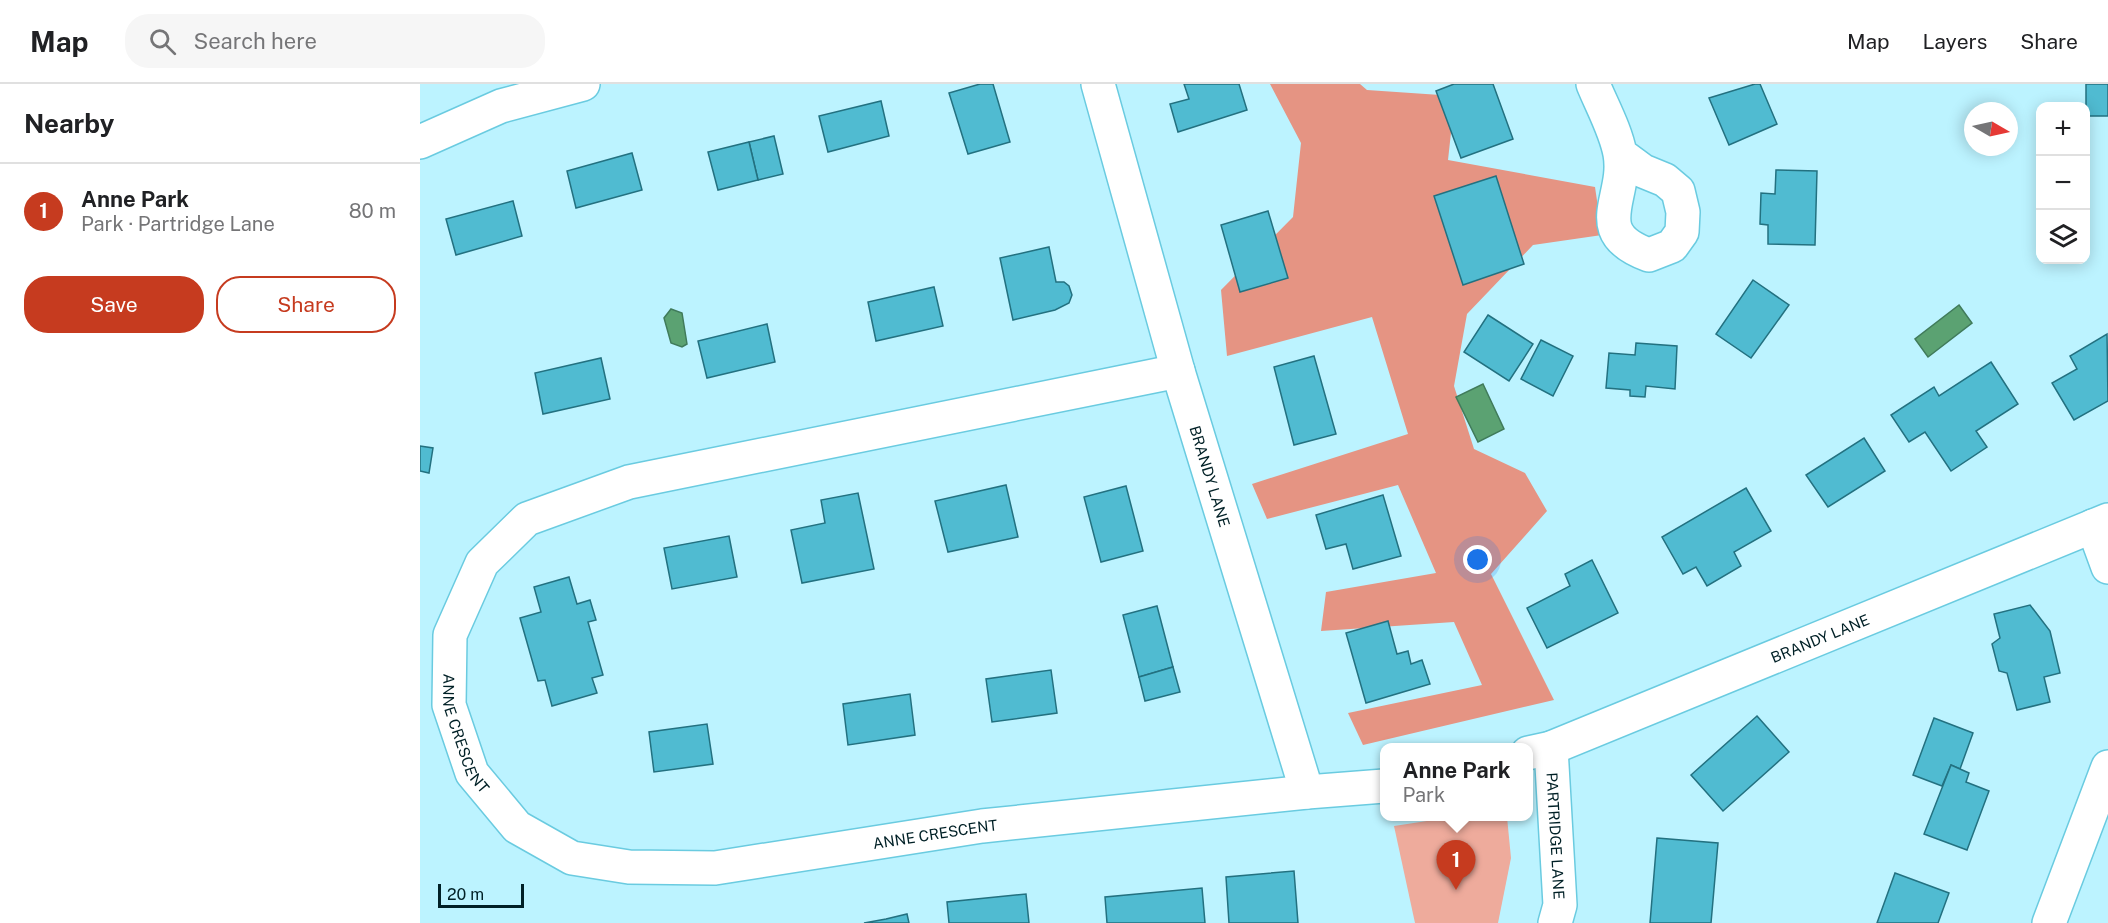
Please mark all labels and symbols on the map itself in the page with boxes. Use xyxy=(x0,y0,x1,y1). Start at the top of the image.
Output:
north arrow xyxy=(1964,102,2018,156)
street label: BRANDY LANE xyxy=(1187,424,1234,529)
your location xyxy=(1463,545,1492,574)
street label: BRANDY LANE xyxy=(1768,610,1872,666)
street label: ANNE CRESCENT xyxy=(440,674,493,796)
street label: PARTRIDGE LANE xyxy=(1544,772,1568,900)
street label: ANNE CRESCENT xyxy=(872,816,998,852)
pin: 1 xyxy=(1436,840,1476,890)
scale bar xyxy=(438,881,524,908)

